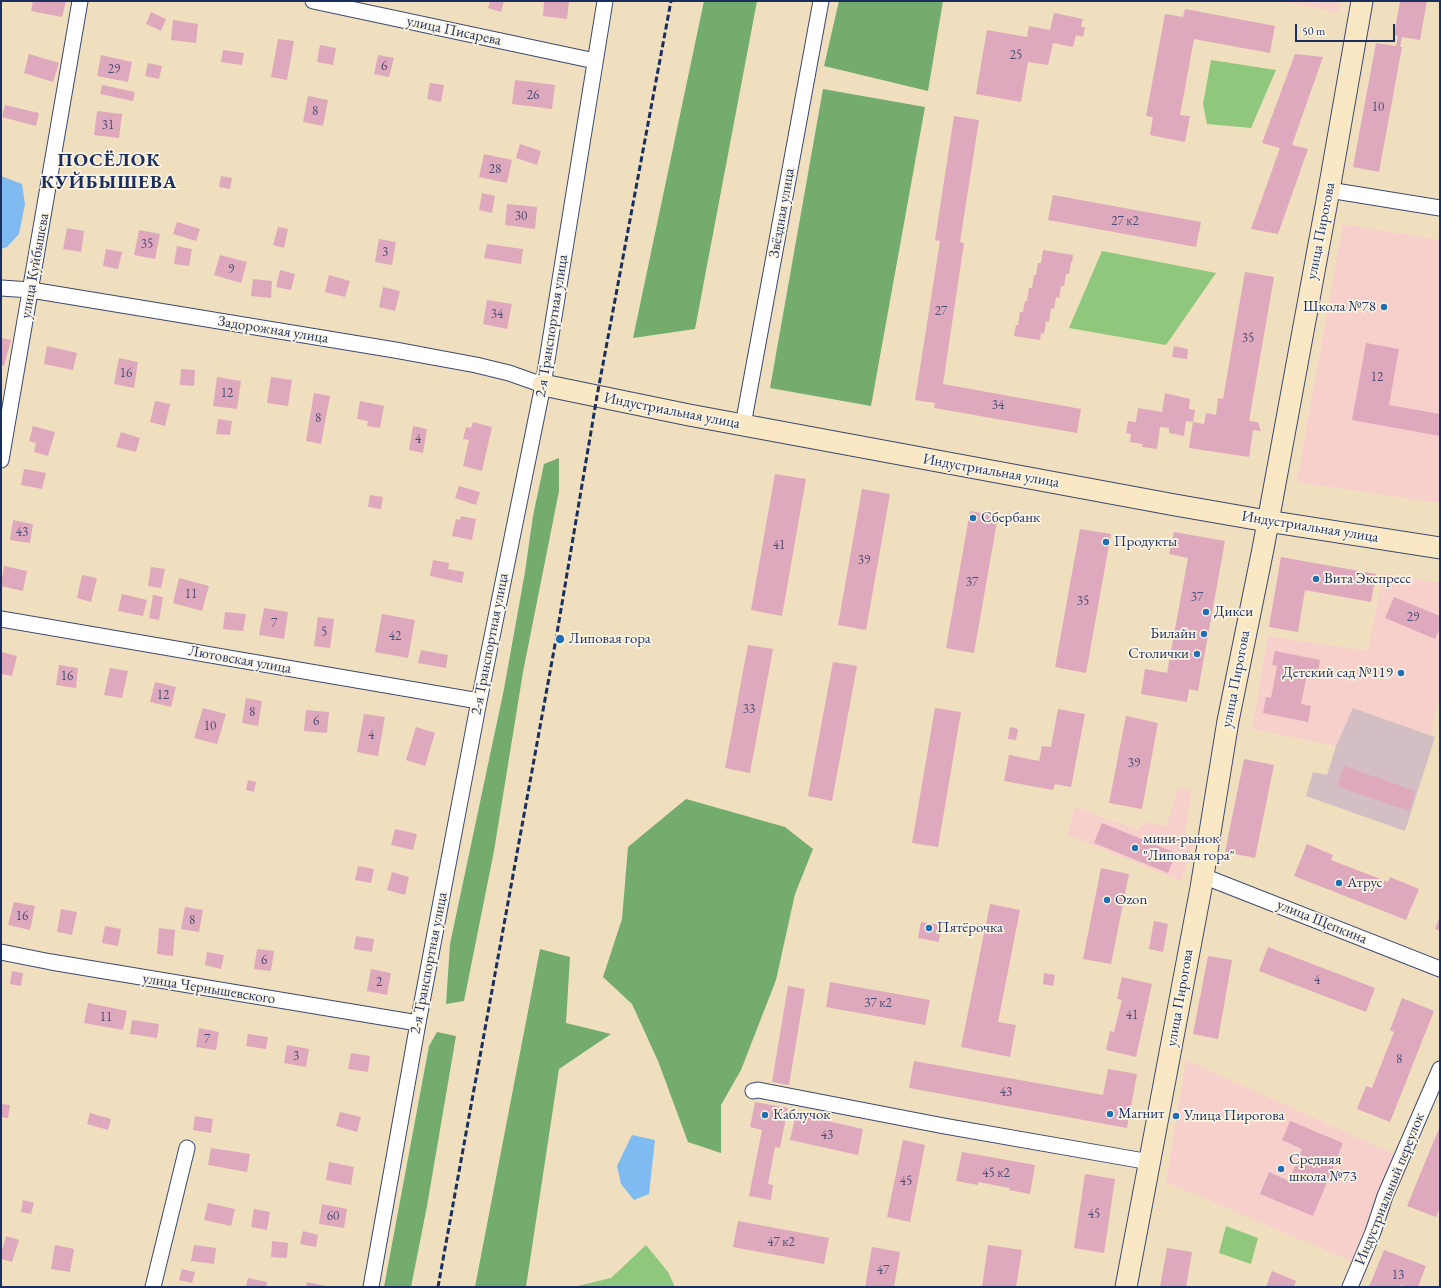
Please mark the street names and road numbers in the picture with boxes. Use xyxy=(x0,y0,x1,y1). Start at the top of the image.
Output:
street label: улица Писарева xyxy=(405,12,503,50)
street label: Звёздная улица xyxy=(765,167,799,259)
street label: улица Пирогова xyxy=(1303,181,1339,281)
street label: улица Куйбышева xyxy=(17,212,53,320)
street label: 2-я Транспортная улица xyxy=(532,253,572,399)
street label: Задорожная улица xyxy=(216,312,330,348)
street label: Индустриальная улица xyxy=(602,389,742,433)
street label: Индустриальная улица xyxy=(921,450,1061,492)
street label: Индустриальная улица xyxy=(1240,507,1380,547)
street label: 2-я Транспортная улица xyxy=(467,572,513,716)
street label: улица Пирогова xyxy=(1218,629,1254,729)
street label: Лютовская улица xyxy=(187,642,293,678)
street label: 2-я Транспортная улица xyxy=(406,891,452,1035)
street label: улица Щепкина xyxy=(1274,896,1370,948)
street label: улица Пирогова xyxy=(1163,948,1197,1048)
street label: улица Чернышевского xyxy=(141,970,277,1008)
street label: Индустриальный переулок xyxy=(1351,1110,1429,1268)

